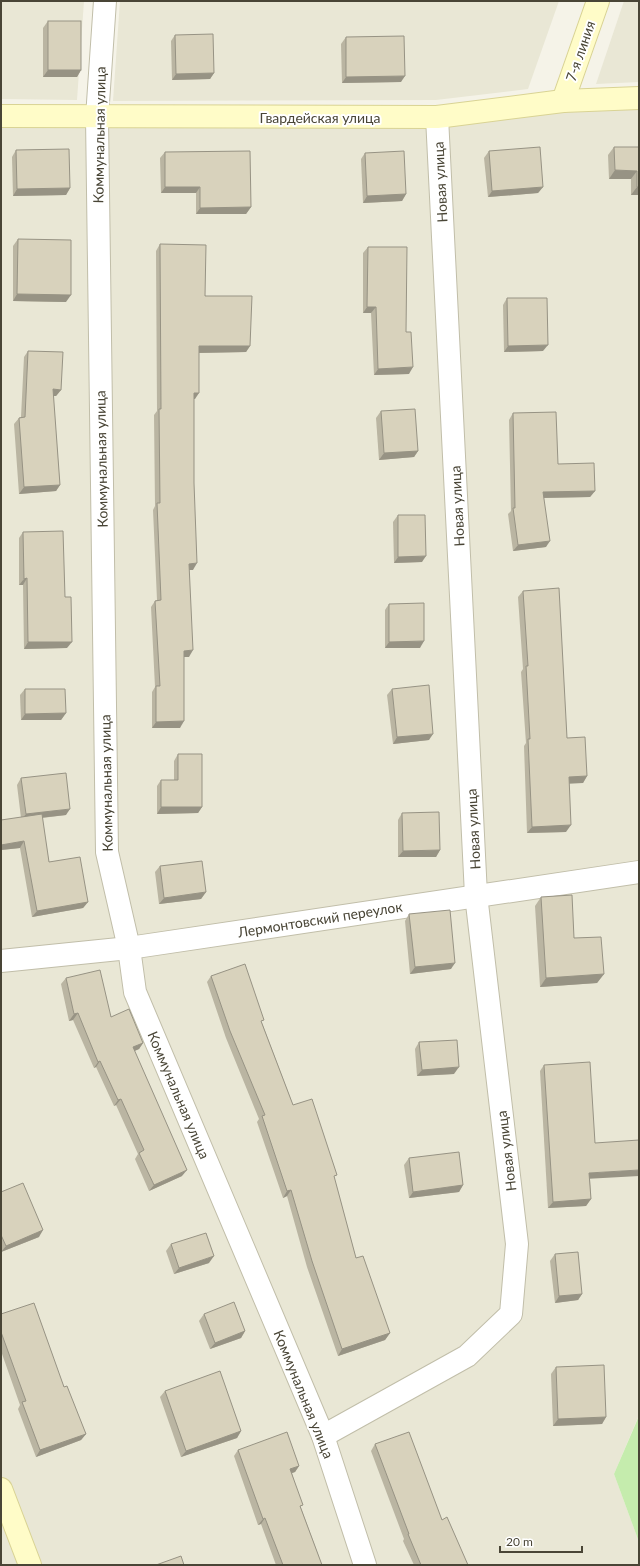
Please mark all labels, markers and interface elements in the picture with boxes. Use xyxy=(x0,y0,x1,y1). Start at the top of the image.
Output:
street label: 7-я линия xyxy=(562,18,598,84)
street label: Коммунальная улица xyxy=(89,66,109,204)
street label: Гвардейская улица xyxy=(260,109,381,126)
street label: Новая улица xyxy=(429,141,451,223)
street label: Коммунальная улица xyxy=(91,390,111,528)
street label: Новая улица xyxy=(446,465,468,547)
street label: Коммунальная улица xyxy=(96,714,116,852)
street label: Новая улица xyxy=(462,788,484,870)
street label: Лермонтовский переулок xyxy=(235,897,404,941)
street label: Коммунальная улица xyxy=(144,1029,214,1161)
street label: Новая улица xyxy=(493,1110,519,1192)
street label: Коммунальная улица xyxy=(270,1327,338,1461)
scale bar xyxy=(500,1528,582,1554)
text: 20 m xyxy=(506,1534,533,1549)

